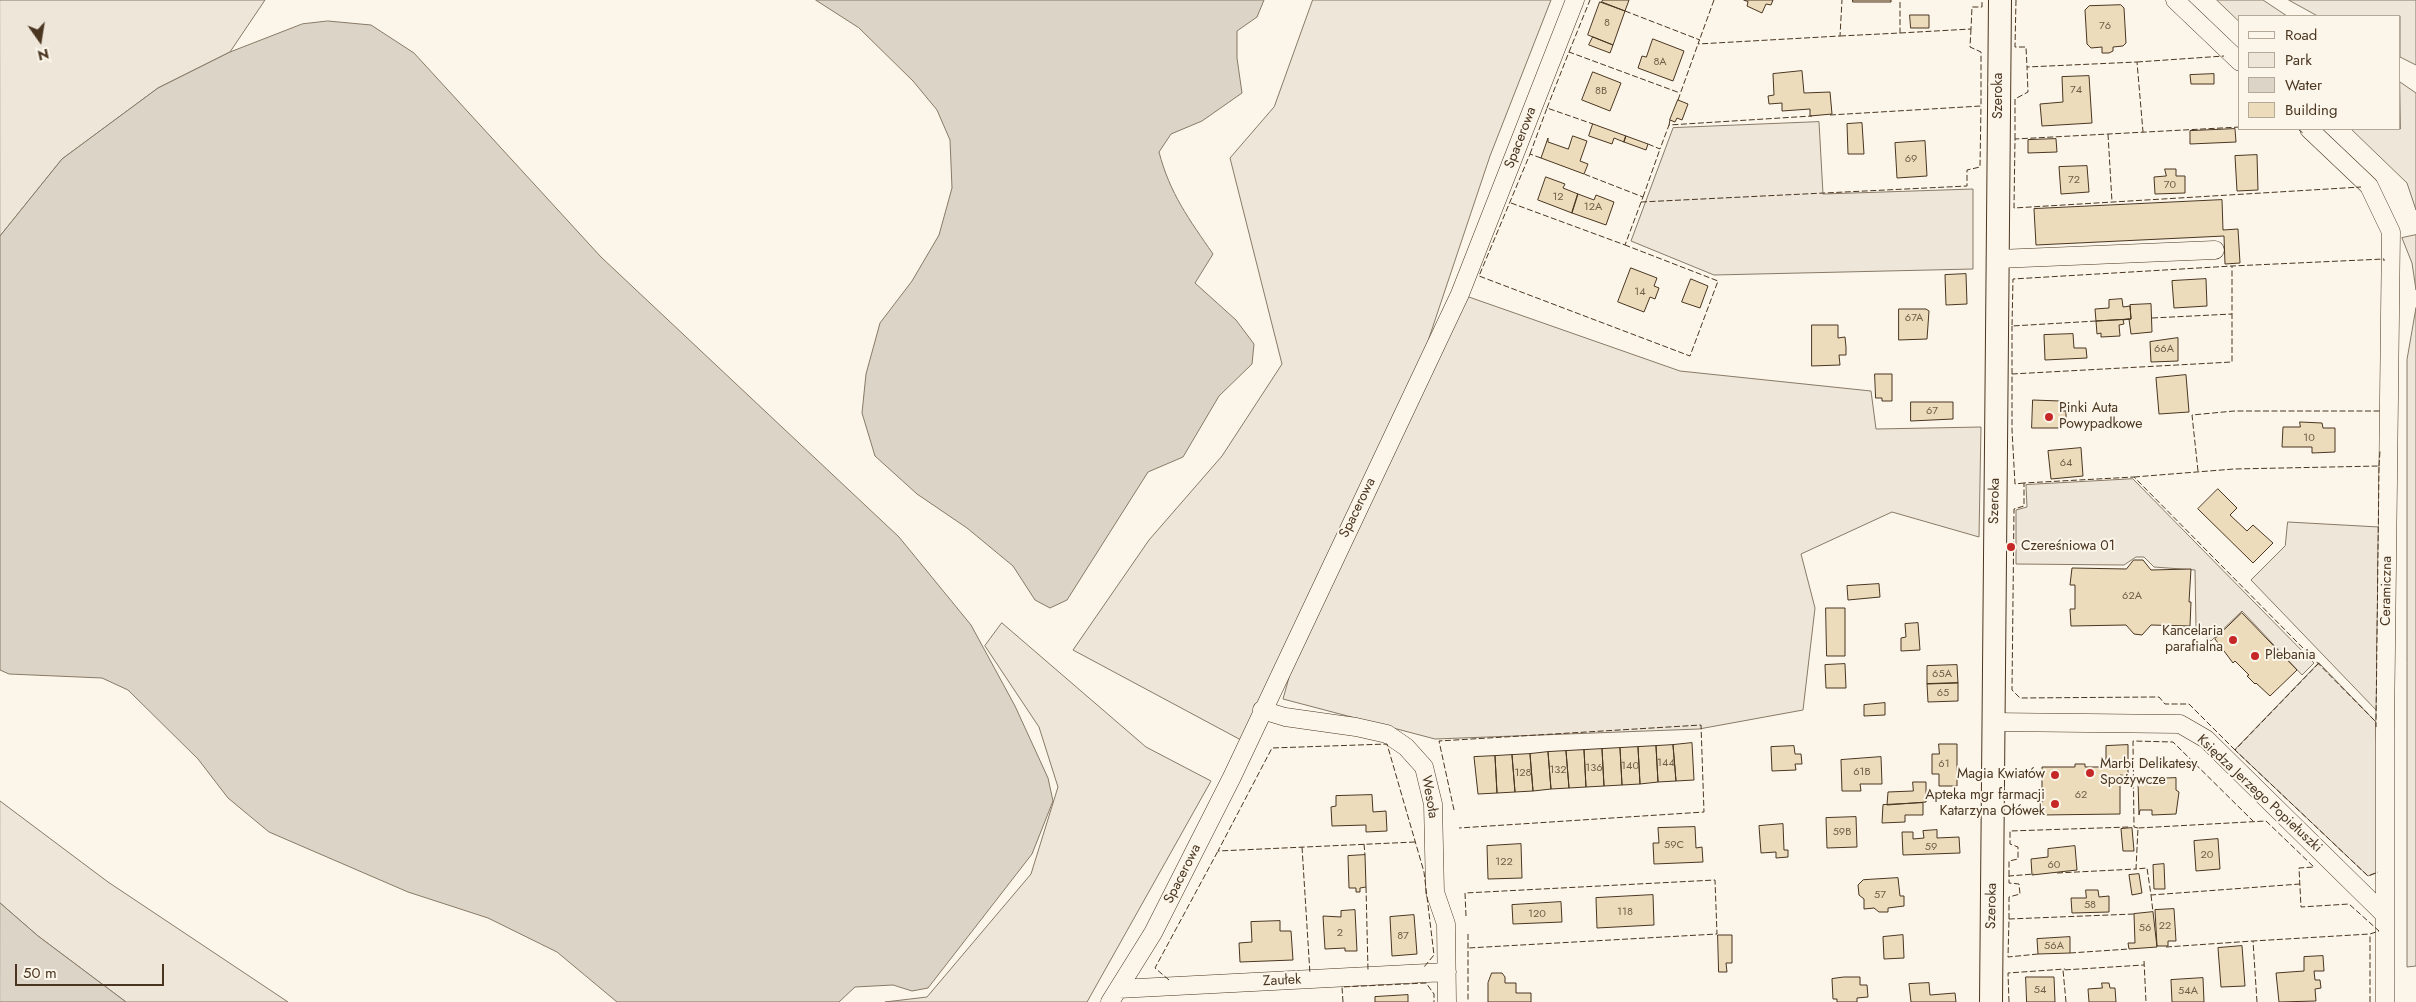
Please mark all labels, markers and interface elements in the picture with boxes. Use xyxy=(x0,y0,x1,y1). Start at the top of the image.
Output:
north arrow xyxy=(15,15,65,65)
legend xyxy=(2238,15,2401,130)
house number: 8 xyxy=(1604,16,1610,30)
house number: 76 xyxy=(2099,19,2111,33)
text: Road xyxy=(2285,24,2317,46)
text: N xyxy=(36,44,51,66)
text: Park xyxy=(2285,49,2312,71)
house number: 8A xyxy=(1653,55,1667,69)
street label: Szeroka xyxy=(1991,73,2007,119)
text: Water xyxy=(2285,74,2322,96)
house number: 74 xyxy=(2070,83,2082,97)
house number: 8B xyxy=(1595,84,1607,98)
text: Building xyxy=(2285,99,2337,121)
street label: Spacerowa xyxy=(1502,105,1540,171)
house number: 69 xyxy=(1905,152,1917,166)
house number: 72 xyxy=(2068,173,2080,187)
house number: 70 xyxy=(2164,178,2176,192)
house number: 12 xyxy=(1552,190,1564,204)
house number: 12A xyxy=(1584,200,1602,214)
house number: 14 xyxy=(1634,285,1646,299)
house number: 67A xyxy=(1905,311,1923,325)
house number: 66A xyxy=(2154,342,2174,356)
place label: Pinki Auta Powypadkowe xyxy=(2059,401,2142,434)
house number: 67 xyxy=(1926,404,1938,418)
marker: Pinki Auta Powypadkowe xyxy=(2043,411,2055,423)
house number: 10 xyxy=(2303,431,2315,445)
house number: 64 xyxy=(2060,456,2072,470)
street label: Spacerowa xyxy=(1336,475,1380,541)
street label: Szeroka xyxy=(1986,478,2004,524)
place label: Czereśniowa 01 xyxy=(2021,539,2115,555)
marker: Czereśniowa 01 xyxy=(2005,541,2017,553)
street label: Ceramiczna xyxy=(2378,556,2396,626)
house number: 62A xyxy=(2122,589,2142,603)
place label: Kancelaria parafialna xyxy=(2162,624,2223,656)
marker: Kancelaria parafialna xyxy=(2227,634,2239,646)
place label: Plebania xyxy=(2265,648,2316,664)
marker: Plebania xyxy=(2249,650,2261,662)
house number: 65A xyxy=(1932,667,1952,681)
house number: 65 xyxy=(1937,686,1949,700)
street label: Księdza Jerzego Popiełuszki xyxy=(2193,732,2325,856)
house number: 144 xyxy=(1657,756,1675,770)
house number: 61 xyxy=(1938,757,1950,771)
place label: Marbi Delikatesy Spożywcze xyxy=(2100,757,2197,790)
house number: 140 xyxy=(1621,759,1639,773)
house number: 136 xyxy=(1585,761,1603,775)
house number: 132 xyxy=(1549,763,1567,777)
house number: 61B xyxy=(1853,765,1871,779)
house number: 128 xyxy=(1514,766,1532,780)
place label: Magia Kwiatów xyxy=(1957,767,2045,783)
marker: Marbi Delikatesy Spożywcze xyxy=(2084,767,2096,779)
marker: Magia Kwiatów xyxy=(2049,769,2061,781)
street label: Wesoła xyxy=(1417,774,1441,820)
place label: Apteka mgr farmacji Katarzyna Ołówek xyxy=(1925,788,2045,820)
house number: 62 xyxy=(2075,788,2087,802)
marker: Apteka mgr farmacji Katarzyna Ołówek xyxy=(2049,798,2061,810)
house number: 59B xyxy=(1833,825,1851,839)
house number: 59C xyxy=(1664,838,1684,852)
house number: 59 xyxy=(1925,840,1937,854)
street label: Spacerowa xyxy=(1161,841,1205,907)
house number: 20 xyxy=(2201,848,2213,862)
house number: 122 xyxy=(1495,855,1513,869)
house number: 60 xyxy=(2048,858,2060,872)
street label: Szeroka xyxy=(1983,883,2001,929)
house number: 57 xyxy=(1874,888,1886,902)
house number: 58 xyxy=(2084,898,2096,912)
house number: 118 xyxy=(1617,905,1633,919)
house number: 120 xyxy=(1528,907,1546,921)
house number: 22 xyxy=(2159,919,2171,933)
house number: 56 xyxy=(2139,921,2151,935)
house number: 2 xyxy=(1337,926,1343,940)
house number: 87 xyxy=(1397,929,1409,943)
house number: 56A xyxy=(2044,939,2064,953)
scale bar xyxy=(18,954,166,986)
text: 50 m xyxy=(23,962,57,984)
street label: Zaułek xyxy=(1262,972,1302,990)
house number: 54 xyxy=(2034,983,2046,997)
house number: 54A xyxy=(2178,984,2198,998)

